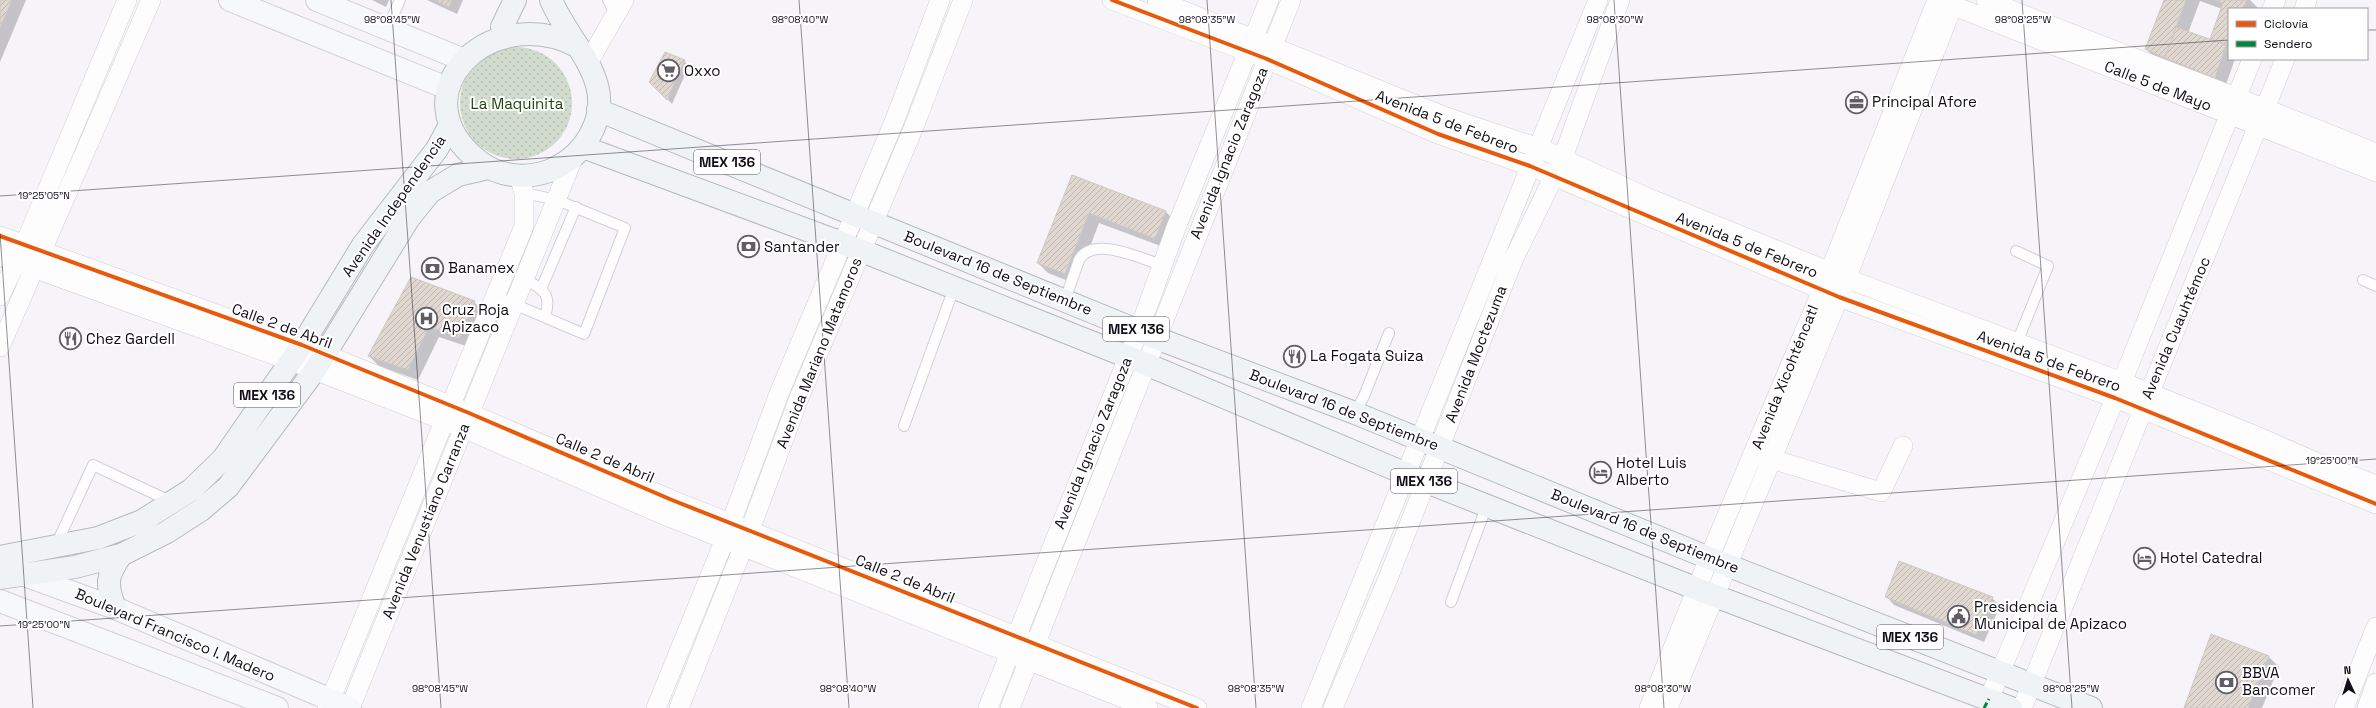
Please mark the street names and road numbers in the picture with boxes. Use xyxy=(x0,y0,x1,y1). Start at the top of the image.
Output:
street label: Calle 5 de Mayo xyxy=(2102,56,2215,115)
street label: Avenida Ignacio Zaragoza xyxy=(1185,64,1272,242)
street label: Avenida 5 de Febrero xyxy=(1373,86,1521,158)
street label: Avenida Independencia xyxy=(337,131,450,280)
road number: MEX 136 xyxy=(694,150,760,174)
street label: Avenida 5 de Febrero xyxy=(1673,207,1821,282)
street label: Boulevard 16 de Septiembre xyxy=(901,226,1095,319)
street label: Avenida Cuauhtémoc xyxy=(2137,254,2214,402)
street label: Avenida Mariano Matamoros xyxy=(772,255,866,451)
street label: Avenida Moctezuma xyxy=(1441,282,1511,425)
street label: Calle 2 de Abril xyxy=(229,299,335,353)
street label: Avenida Xicohténcatl xyxy=(1747,302,1822,452)
road number: MEX 136 xyxy=(1103,317,1169,341)
street label: Avenida 5 de Febrero xyxy=(1975,326,2124,395)
street label: Avenida Ignacio Zaragoza xyxy=(1049,354,1136,532)
street label: Boulevard 16 de Septiembre xyxy=(1247,365,1442,455)
road number: MEX 136 xyxy=(234,383,300,407)
street label: Avenida Venustiano Carranza xyxy=(378,420,474,621)
street label: Calle 2 de Abril xyxy=(553,428,657,487)
road number: MEX 136 xyxy=(1391,469,1457,493)
street label: Boulevard 16 de Septiembre xyxy=(1548,484,1742,577)
street label: Calle 2 de Abril xyxy=(853,550,958,607)
street label: Boulevard Francisco I. Madero xyxy=(72,584,278,685)
road number: MEX 136 xyxy=(1877,625,1943,649)

